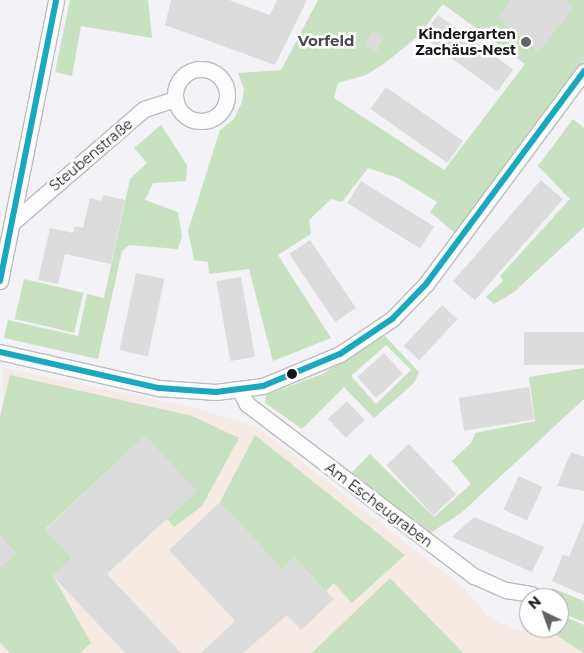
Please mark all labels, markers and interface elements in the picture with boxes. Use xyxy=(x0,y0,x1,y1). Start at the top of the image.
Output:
place label: Kindergarten Zachäus-Nest xyxy=(415,26,516,58)
district label: Vorfeld xyxy=(298,32,354,50)
marker: Kindergarten Zachäus-Nest xyxy=(520,36,532,48)
street label: Steubenstraße xyxy=(46,115,136,195)
unlabelled marker xyxy=(287,369,297,379)
street label: Am Escheugraben xyxy=(322,459,436,551)
north arrow xyxy=(519,588,569,638)
text: N xyxy=(524,592,545,613)

